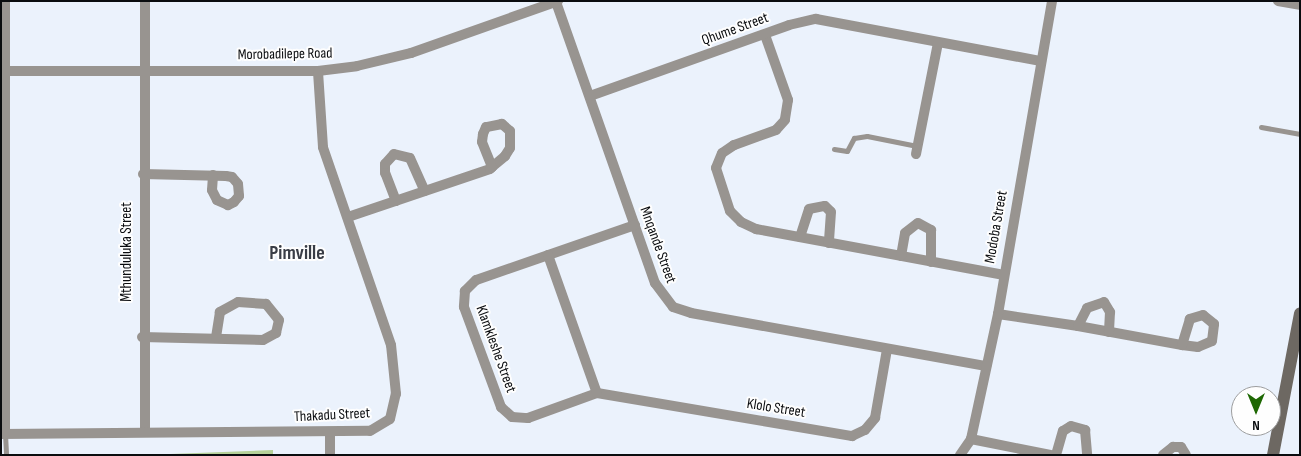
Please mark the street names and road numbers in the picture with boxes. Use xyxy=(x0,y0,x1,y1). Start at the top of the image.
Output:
street label: Qhume Street xyxy=(699,9,771,49)
street label: Morobadilepe Road xyxy=(237,44,333,64)
street label: Modoba Street xyxy=(981,189,1011,265)
street label: Mthunduluka Street xyxy=(118,202,136,302)
street label: Mnqande Street xyxy=(636,204,680,286)
street label: Klamkleshe Street xyxy=(472,303,520,395)
street label: Klolo Street xyxy=(746,395,806,421)
street label: Thakadu Street xyxy=(293,404,371,426)

